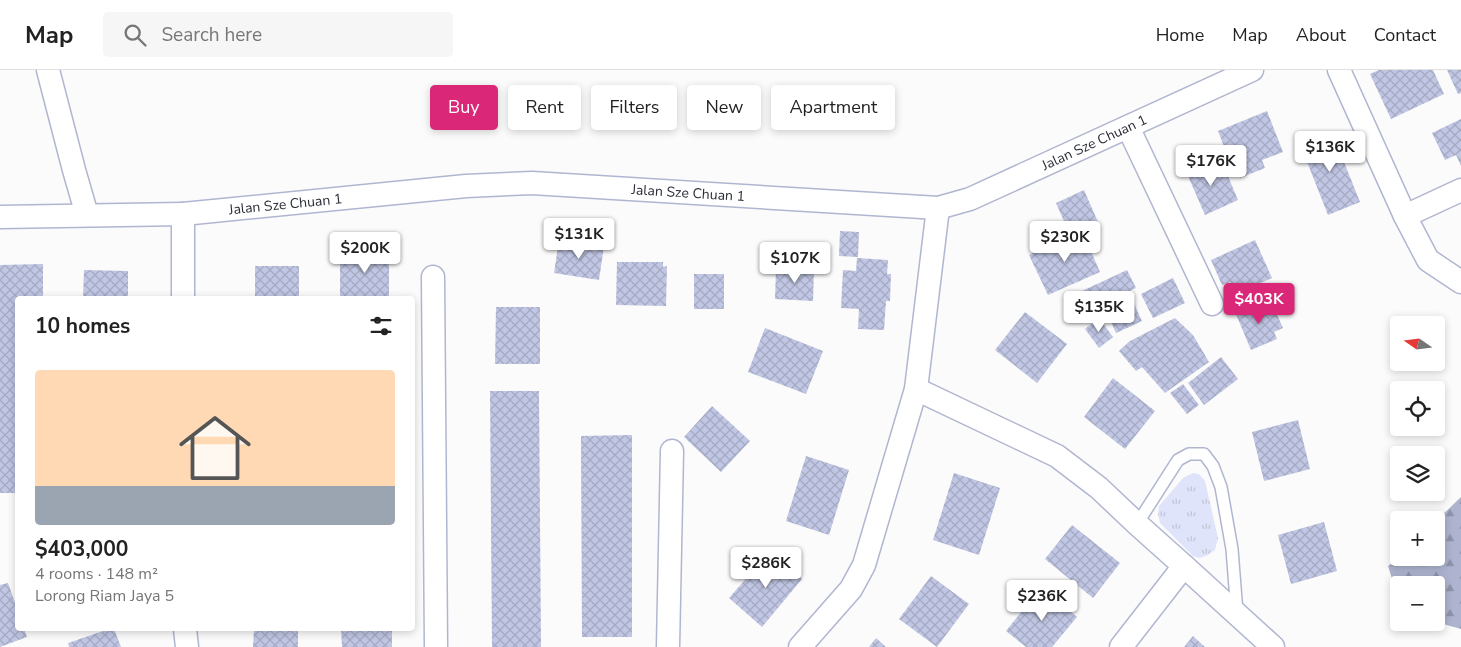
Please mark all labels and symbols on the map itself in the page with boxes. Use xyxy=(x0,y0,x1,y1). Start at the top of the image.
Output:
street label: Jalan Sze Chuan 1 xyxy=(1038,110,1150,175)
pin: $136K xyxy=(1295,131,1365,173)
pin: $176K xyxy=(1176,144,1246,187)
street label: Jalan Sze Chuan 1 xyxy=(630,180,746,206)
street label: Jalan Sze Chuan 1 xyxy=(227,189,343,219)
pin: $131K xyxy=(544,218,614,260)
pin: $230K xyxy=(1030,220,1100,263)
pin: $200K xyxy=(330,232,400,274)
pin: $107K xyxy=(760,242,830,284)
pin: $403K xyxy=(1224,282,1294,325)
pin: $135K xyxy=(1064,290,1134,333)
north arrow xyxy=(1390,316,1445,371)
pin: $286K xyxy=(731,546,801,589)
pin: $236K xyxy=(1007,580,1077,622)

